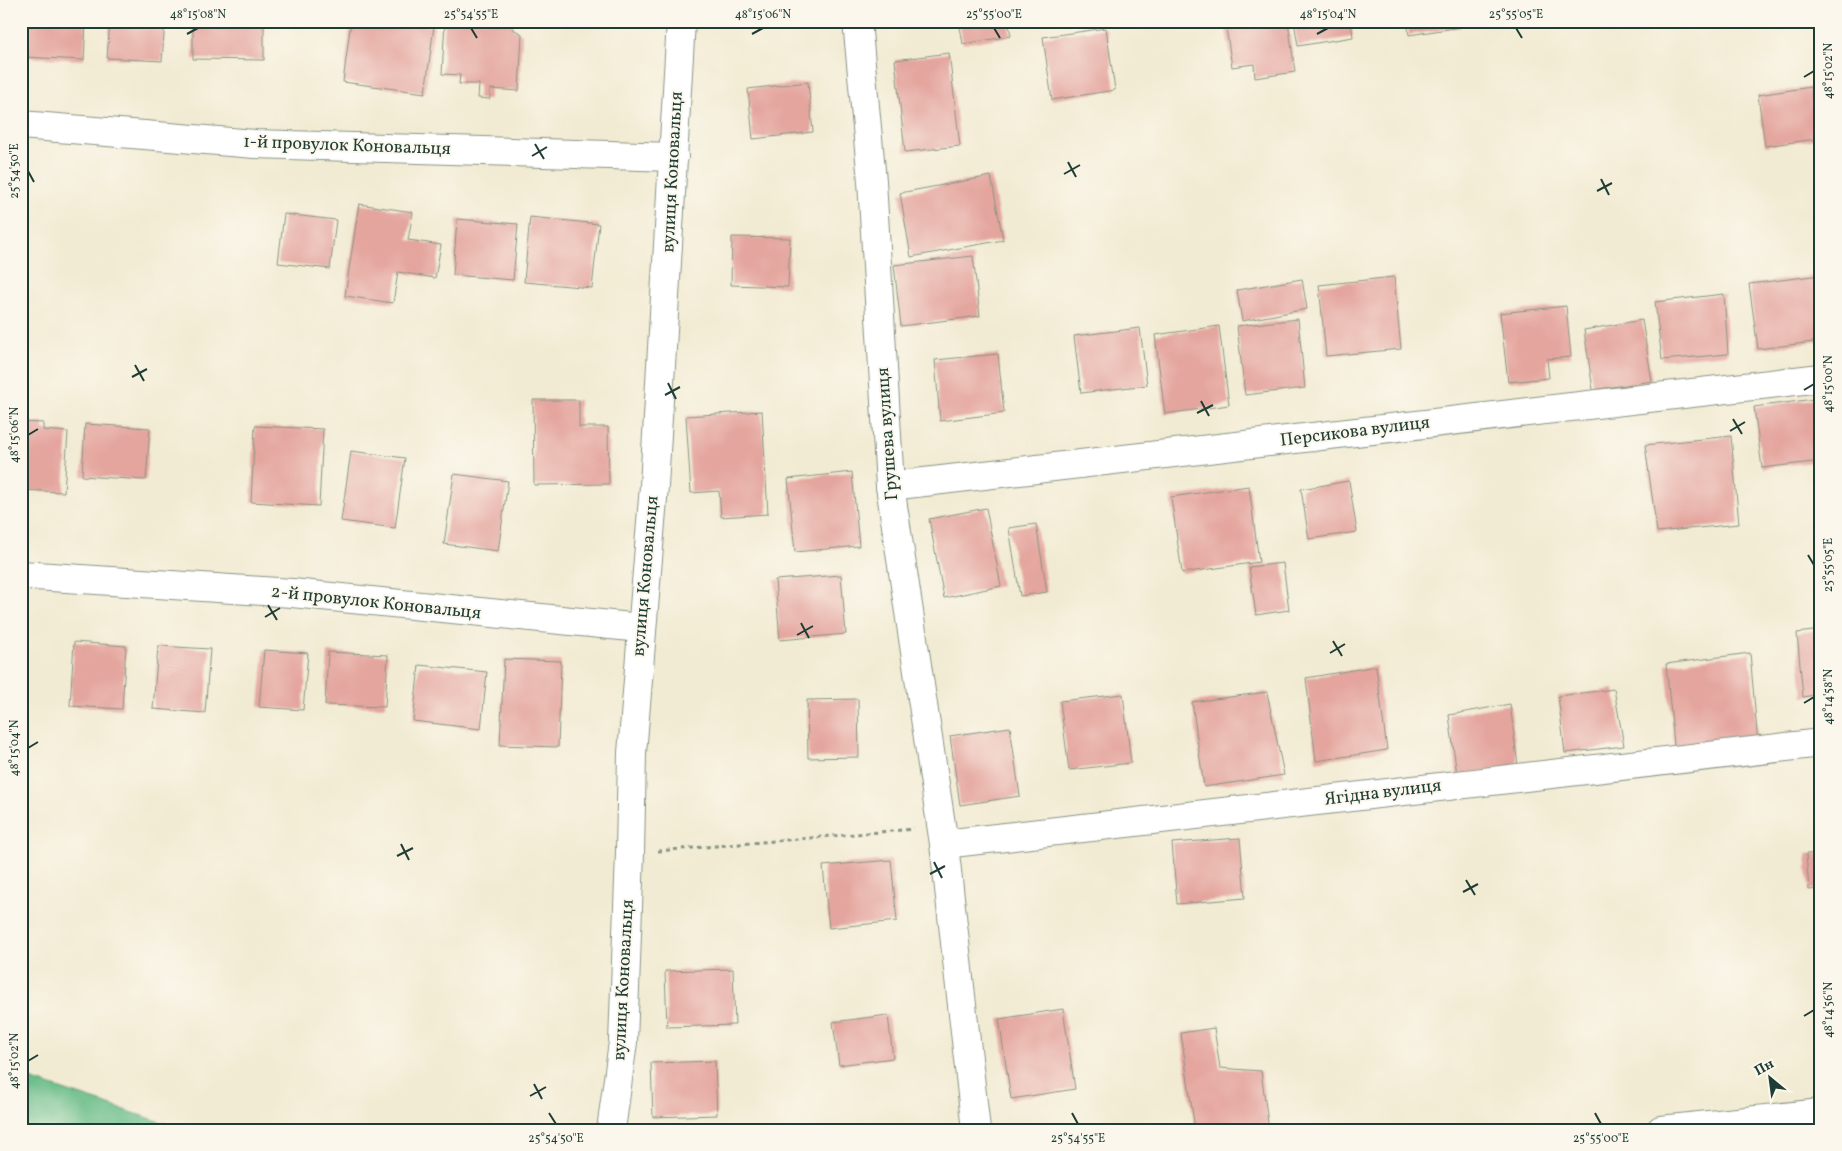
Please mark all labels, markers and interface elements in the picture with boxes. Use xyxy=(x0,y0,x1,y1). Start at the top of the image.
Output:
text: 48°15'08"N xyxy=(170,7,226,23)
text: 25°54'55"E xyxy=(444,7,498,23)
text: 48°15'06"N xyxy=(735,7,791,23)
text: 25°55'00"E xyxy=(966,7,1022,23)
text: 48°15'04"N xyxy=(1300,7,1356,23)
text: 25°55'05"E xyxy=(1489,7,1543,23)
text: 48°15'02"N xyxy=(1821,43,1837,99)
street label: вулиця Коновальця xyxy=(656,91,690,253)
street label: 1-й провулок Коновальця xyxy=(243,130,451,162)
text: 25°54'50"E xyxy=(7,143,23,199)
text: 48°15'00"N xyxy=(1821,355,1837,413)
street label: Грушева вулиця xyxy=(871,367,905,501)
text: 48°15'06"N xyxy=(7,407,23,463)
street label: Персикова вулиця xyxy=(1279,410,1431,454)
street label: вулиця Коновальця xyxy=(627,495,665,657)
text: 25°55'05"E xyxy=(1821,538,1837,592)
street label: 2-й провулок Коновальця xyxy=(270,580,482,626)
text: 48°14'58"N xyxy=(1821,669,1837,725)
text: 48°15'04"N xyxy=(7,720,23,776)
street label: Ягідна вулиця xyxy=(1323,773,1443,813)
street label: вулиця Коновальця xyxy=(607,899,641,1061)
text: 48°14'56"N xyxy=(1821,982,1837,1038)
text: 48°15'02"N xyxy=(7,1033,23,1089)
north arrow xyxy=(1744,1054,1794,1104)
text: Пн xyxy=(1751,1055,1778,1081)
text: 25°54'50"E xyxy=(528,1131,584,1147)
text: 25°54'55"E xyxy=(1051,1131,1105,1147)
text: 25°55'00"E xyxy=(1573,1131,1629,1147)

